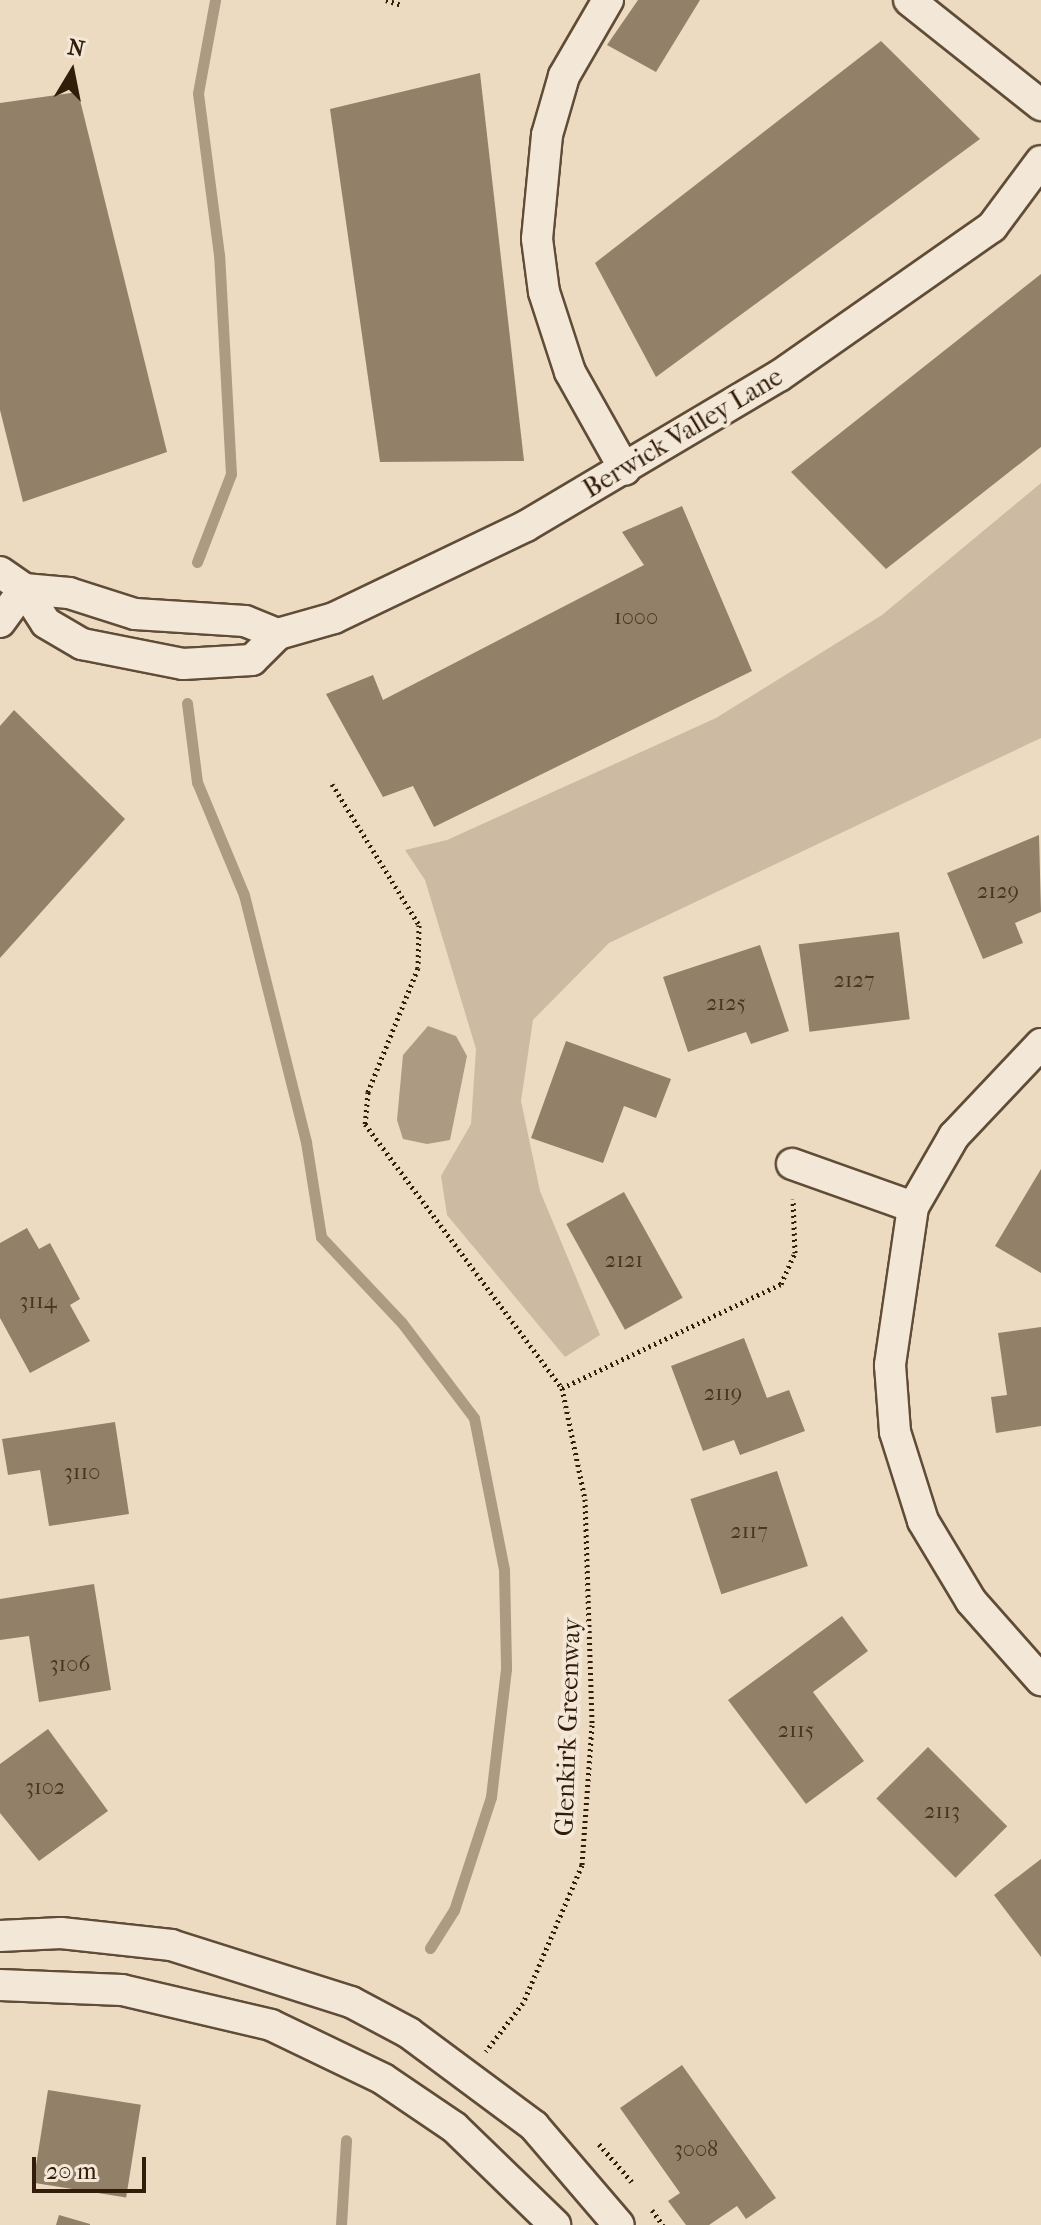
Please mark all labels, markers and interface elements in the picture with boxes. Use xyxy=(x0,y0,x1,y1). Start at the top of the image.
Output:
north arrow xyxy=(32,32,112,112)
text: N xyxy=(66,34,87,63)
street label: Berwick Valley Lane xyxy=(578,361,788,505)
house number: 1000 xyxy=(614,605,658,631)
house number: 2129 xyxy=(977,879,1019,905)
house number: 2127 xyxy=(833,968,875,994)
house number: 2125 xyxy=(706,991,746,1017)
house number: 2121 xyxy=(605,1248,643,1274)
house number: 3114 xyxy=(19,1289,57,1315)
house number: 2119 xyxy=(704,1381,742,1407)
house number: 3110 xyxy=(64,1460,100,1486)
house number: 2117 xyxy=(730,1519,768,1545)
street label: Glenkirk Greenway xyxy=(549,1617,587,1837)
house number: 3106 xyxy=(50,1652,90,1678)
house number: 2115 xyxy=(778,1718,814,1744)
house number: 3102 xyxy=(25,1775,65,1801)
house number: 2113 xyxy=(924,1799,960,1825)
house number: 3008 xyxy=(674,2137,718,2163)
scale bar xyxy=(36,2141,150,2191)
text: 20 m xyxy=(46,2157,97,2185)

